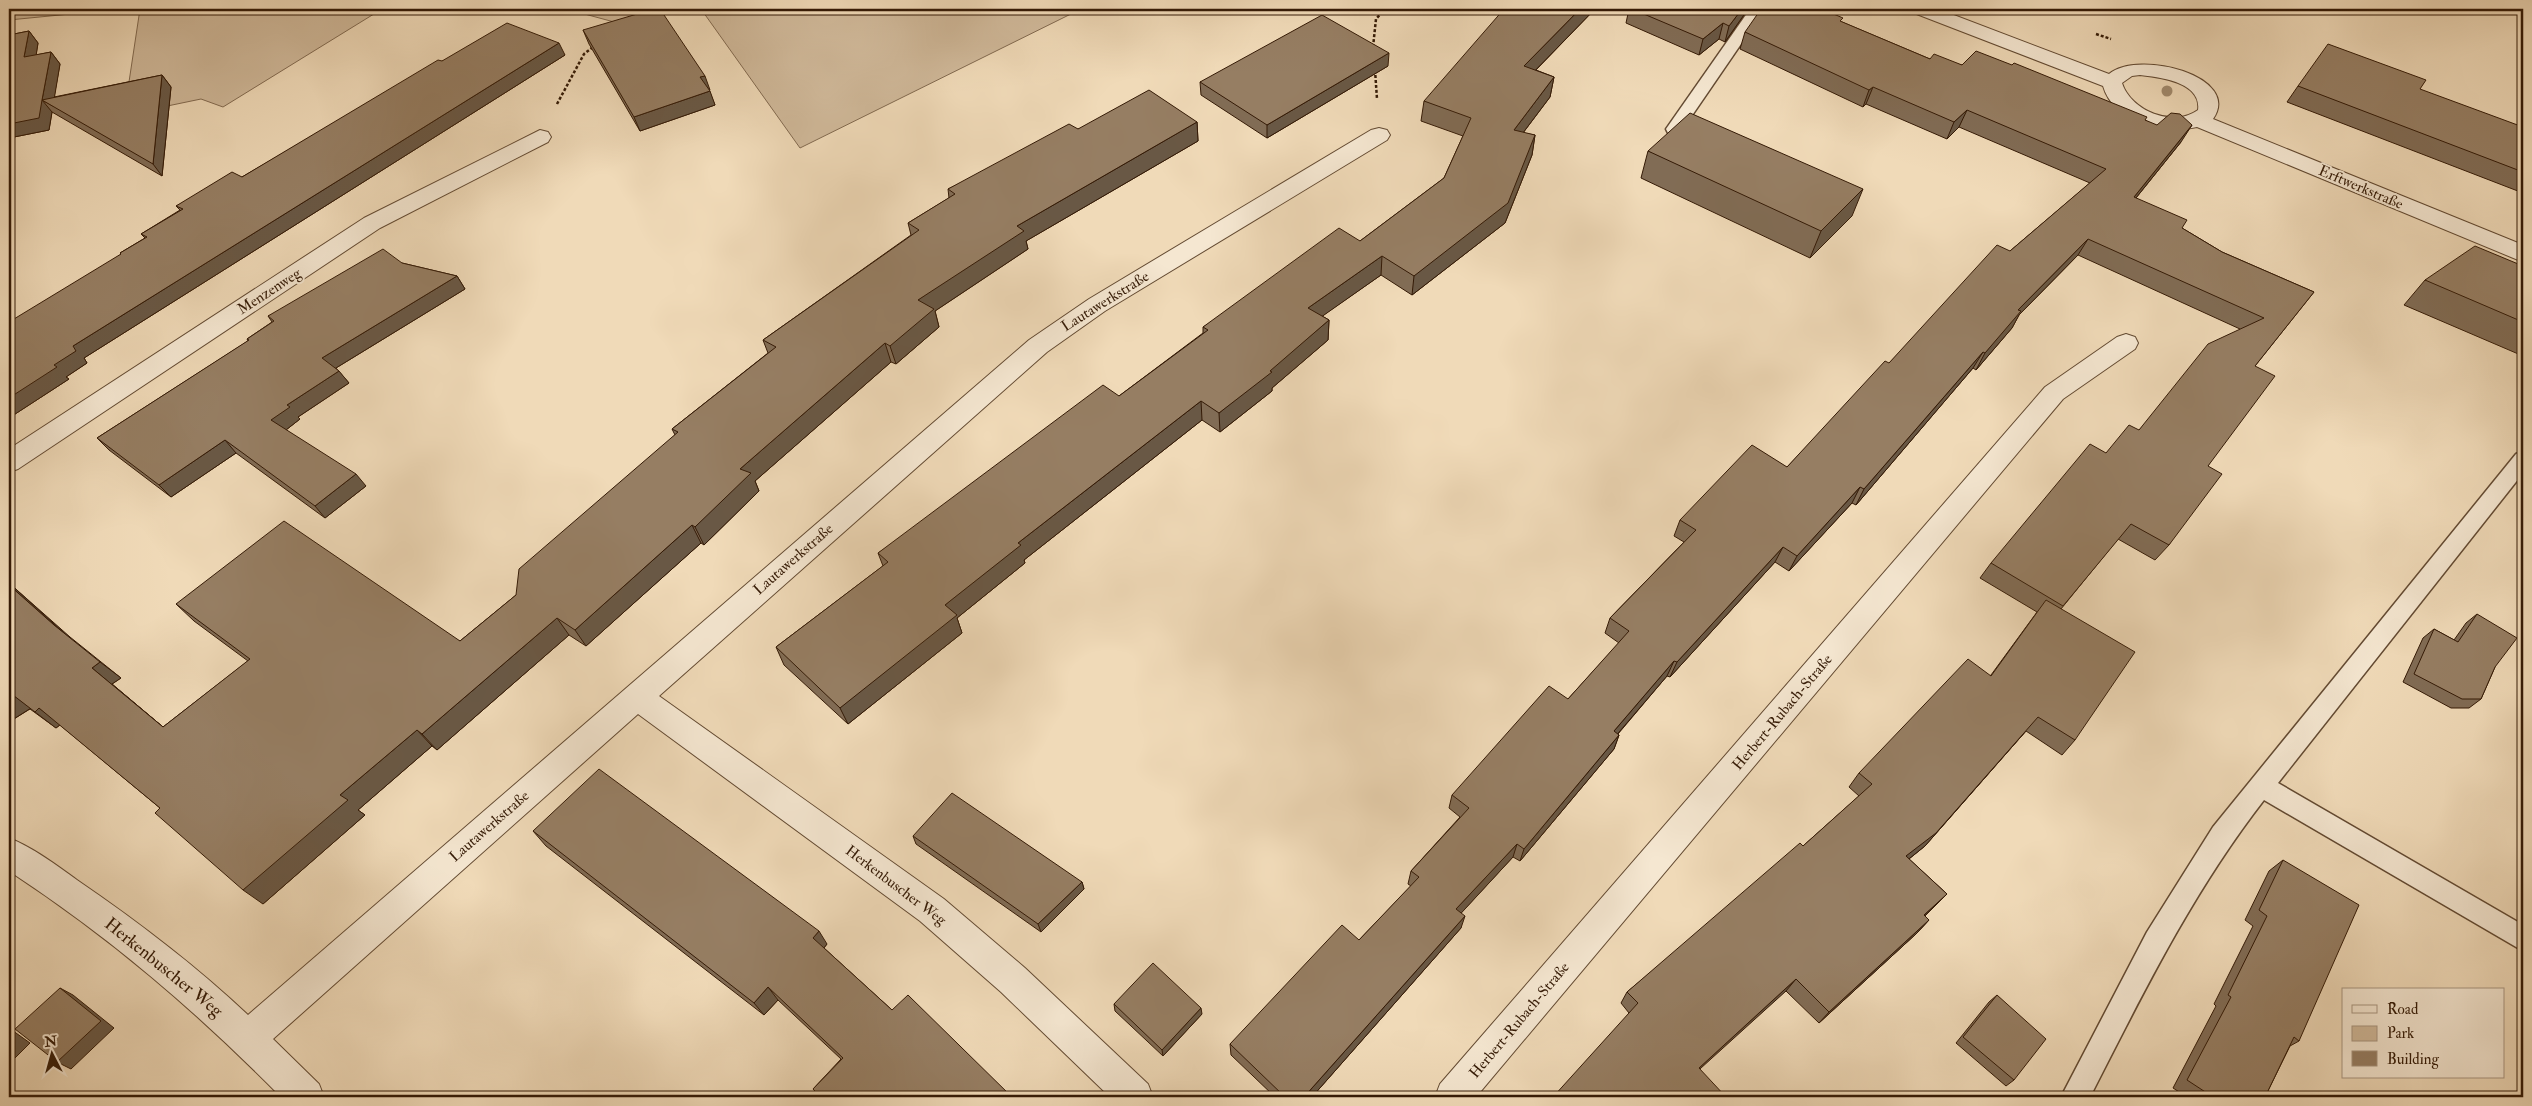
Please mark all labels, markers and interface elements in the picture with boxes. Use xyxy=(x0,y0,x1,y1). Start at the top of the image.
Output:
street label: Erftwerkstraße xyxy=(2316,161,2406,214)
street label: Menzenweg xyxy=(234,263,305,319)
street label: Lautawerkstraße xyxy=(1058,267,1153,336)
street label: Lautawerkstraße xyxy=(749,519,837,599)
street label: Herbert-Rubach-Straße xyxy=(1728,650,1837,774)
street label: Lautawerkstraße xyxy=(445,786,533,866)
street label: Herkenbuscher Weg xyxy=(841,841,950,930)
street label: Herkenbuscher Weg xyxy=(100,913,228,1023)
street label: Herbert-Rubach-Straße xyxy=(1465,958,1574,1082)
legend xyxy=(2342,988,2504,1078)
text: Road xyxy=(2387,1000,2419,1019)
text: Park xyxy=(2387,1024,2414,1043)
north arrow xyxy=(28,1028,78,1078)
text: N xyxy=(43,1032,58,1051)
text: Building xyxy=(2387,1050,2439,1069)

